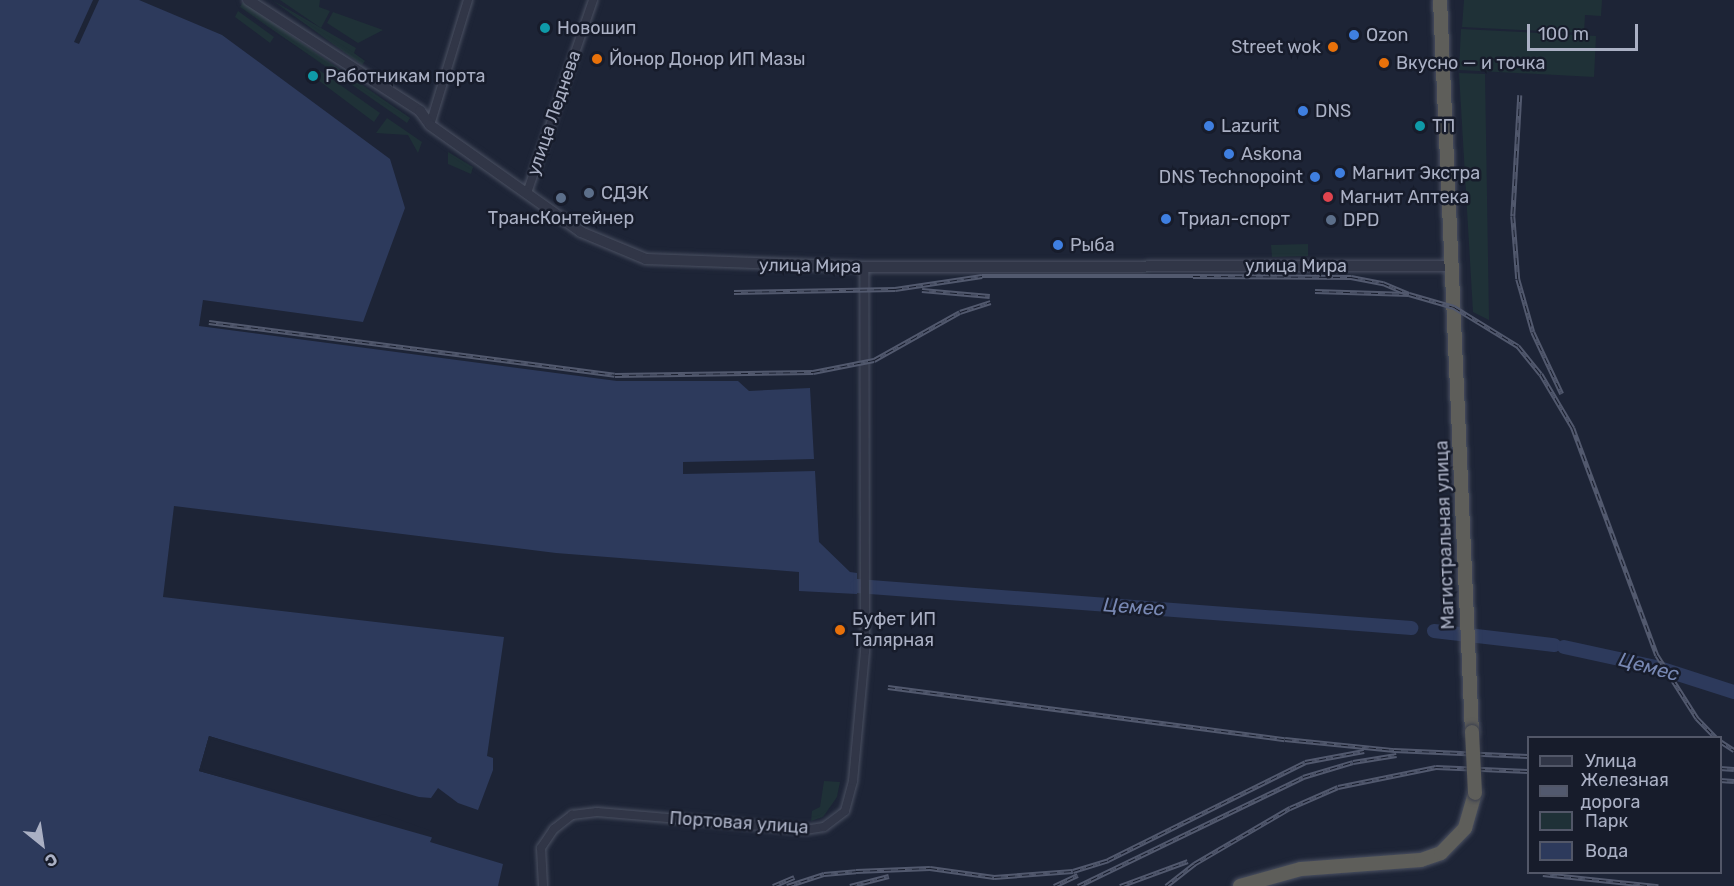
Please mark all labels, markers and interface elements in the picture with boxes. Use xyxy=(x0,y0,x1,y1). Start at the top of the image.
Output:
scale bar xyxy=(1530,12,1641,50)
place label: Новошип xyxy=(557,17,636,39)
marker: Новошип xyxy=(538,21,552,35)
text: 100 m xyxy=(1538,23,1589,45)
place label: Ozon xyxy=(1366,24,1408,46)
marker: Ozon xyxy=(1347,28,1361,42)
place label: Street wok xyxy=(1231,36,1321,58)
marker: Street wok xyxy=(1326,40,1340,54)
street label: улица Леднева xyxy=(522,48,586,178)
place label: Йонор Донор ИП Мазы xyxy=(609,48,805,70)
marker: Йонор Донор ИП Мазы xyxy=(590,52,604,66)
place label: Вкусно — и точка xyxy=(1396,52,1545,74)
marker: Вкусно — и точка xyxy=(1377,56,1391,70)
place label: Работникам порта xyxy=(325,65,486,87)
marker: Работникам порта xyxy=(306,69,320,83)
place label: DNS xyxy=(1315,100,1351,122)
marker: DNS xyxy=(1296,104,1310,118)
place label: Lazurit xyxy=(1221,115,1279,137)
place label: ТП xyxy=(1432,115,1455,137)
marker: Lazurit xyxy=(1202,119,1216,133)
marker: ТП xyxy=(1413,119,1427,133)
place label: Askona xyxy=(1241,143,1302,165)
marker: Askona xyxy=(1222,147,1236,161)
place label: Магнит Экстра xyxy=(1352,162,1480,184)
place label: DNS Technopoint xyxy=(1158,166,1303,188)
marker: Магнит Экстра xyxy=(1333,166,1347,180)
marker: DNS Technopoint xyxy=(1308,170,1322,184)
place label: СДЭК xyxy=(601,182,649,204)
marker: СДЭК xyxy=(582,186,596,200)
place label: Магнит Аптека xyxy=(1340,186,1469,208)
marker: Магнит Аптека xyxy=(1321,190,1335,204)
marker: ТрансКонтейнер xyxy=(554,191,568,205)
place label: ТрансКонтейнер xyxy=(488,207,634,229)
place label: Триал-спорт xyxy=(1178,208,1290,230)
place label: DPD xyxy=(1343,209,1379,231)
marker: Триал-спорт xyxy=(1159,212,1173,226)
marker: DPD xyxy=(1324,213,1338,227)
place label: Рыба xyxy=(1070,234,1115,256)
marker: Рыба xyxy=(1051,238,1065,252)
street label: улица Мира xyxy=(759,254,861,278)
street label: улица Мира xyxy=(1245,255,1347,277)
street label: Магистральная улица xyxy=(1431,440,1459,630)
water label: Цемес xyxy=(1102,593,1166,621)
place label: Буфет ИП Талярная xyxy=(852,609,936,652)
marker: Буфет ИП Талярная xyxy=(833,623,847,637)
water label: Цемес xyxy=(1616,647,1682,687)
legend xyxy=(1527,736,1722,874)
text: Улица xyxy=(1585,750,1637,772)
text: Железная дорога xyxy=(1580,769,1669,813)
street label: Портовая улица xyxy=(669,807,809,839)
text: Парк xyxy=(1585,810,1628,832)
north arrow xyxy=(12,814,72,874)
text: Вода xyxy=(1585,840,1628,862)
text: С xyxy=(42,849,61,871)

